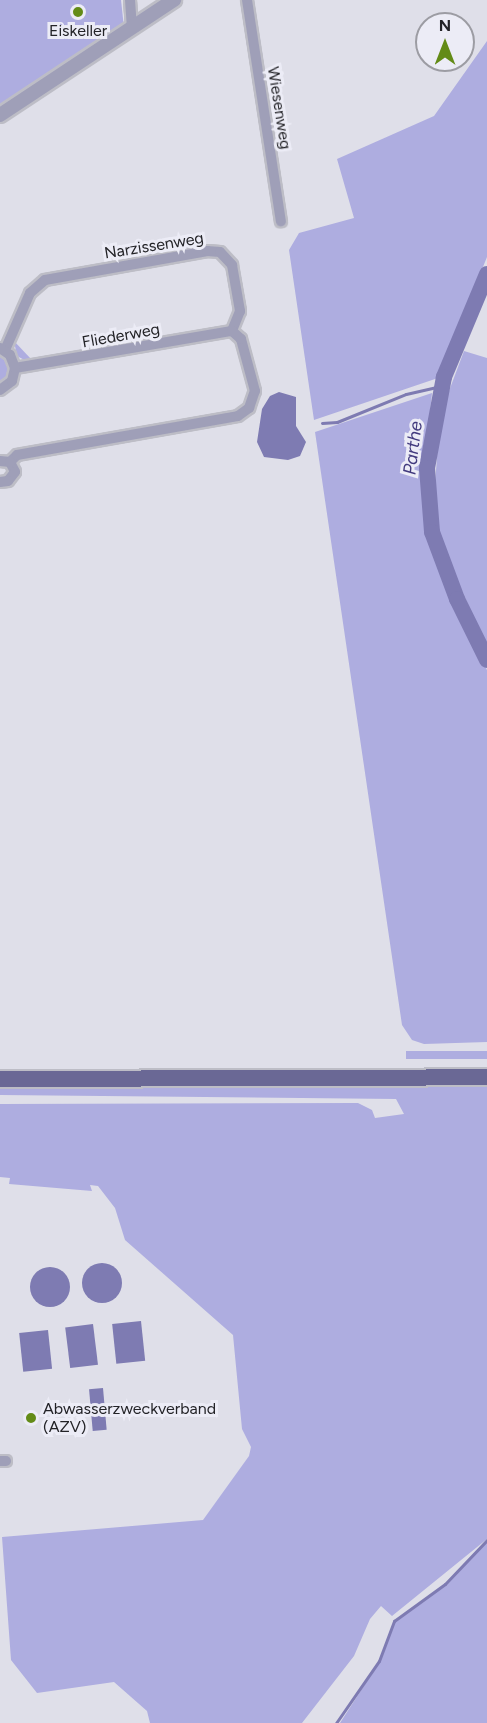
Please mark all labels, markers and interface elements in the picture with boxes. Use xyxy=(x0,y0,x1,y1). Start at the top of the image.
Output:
marker: Eiskeller xyxy=(71,5,85,19)
north arrow xyxy=(415,12,475,72)
text: N xyxy=(439,16,451,35)
place label: Eiskeller xyxy=(49,21,107,41)
street label: Wiesenweg xyxy=(263,65,295,151)
street label: Narzissenweg xyxy=(103,229,205,263)
street label: Fliederweg xyxy=(81,320,161,352)
water label: Parthe xyxy=(399,420,427,476)
place label: Abwasserzweckverband (AZV) xyxy=(43,1399,216,1437)
marker: Abwasserzweckverband (AZV) xyxy=(24,1411,38,1425)

